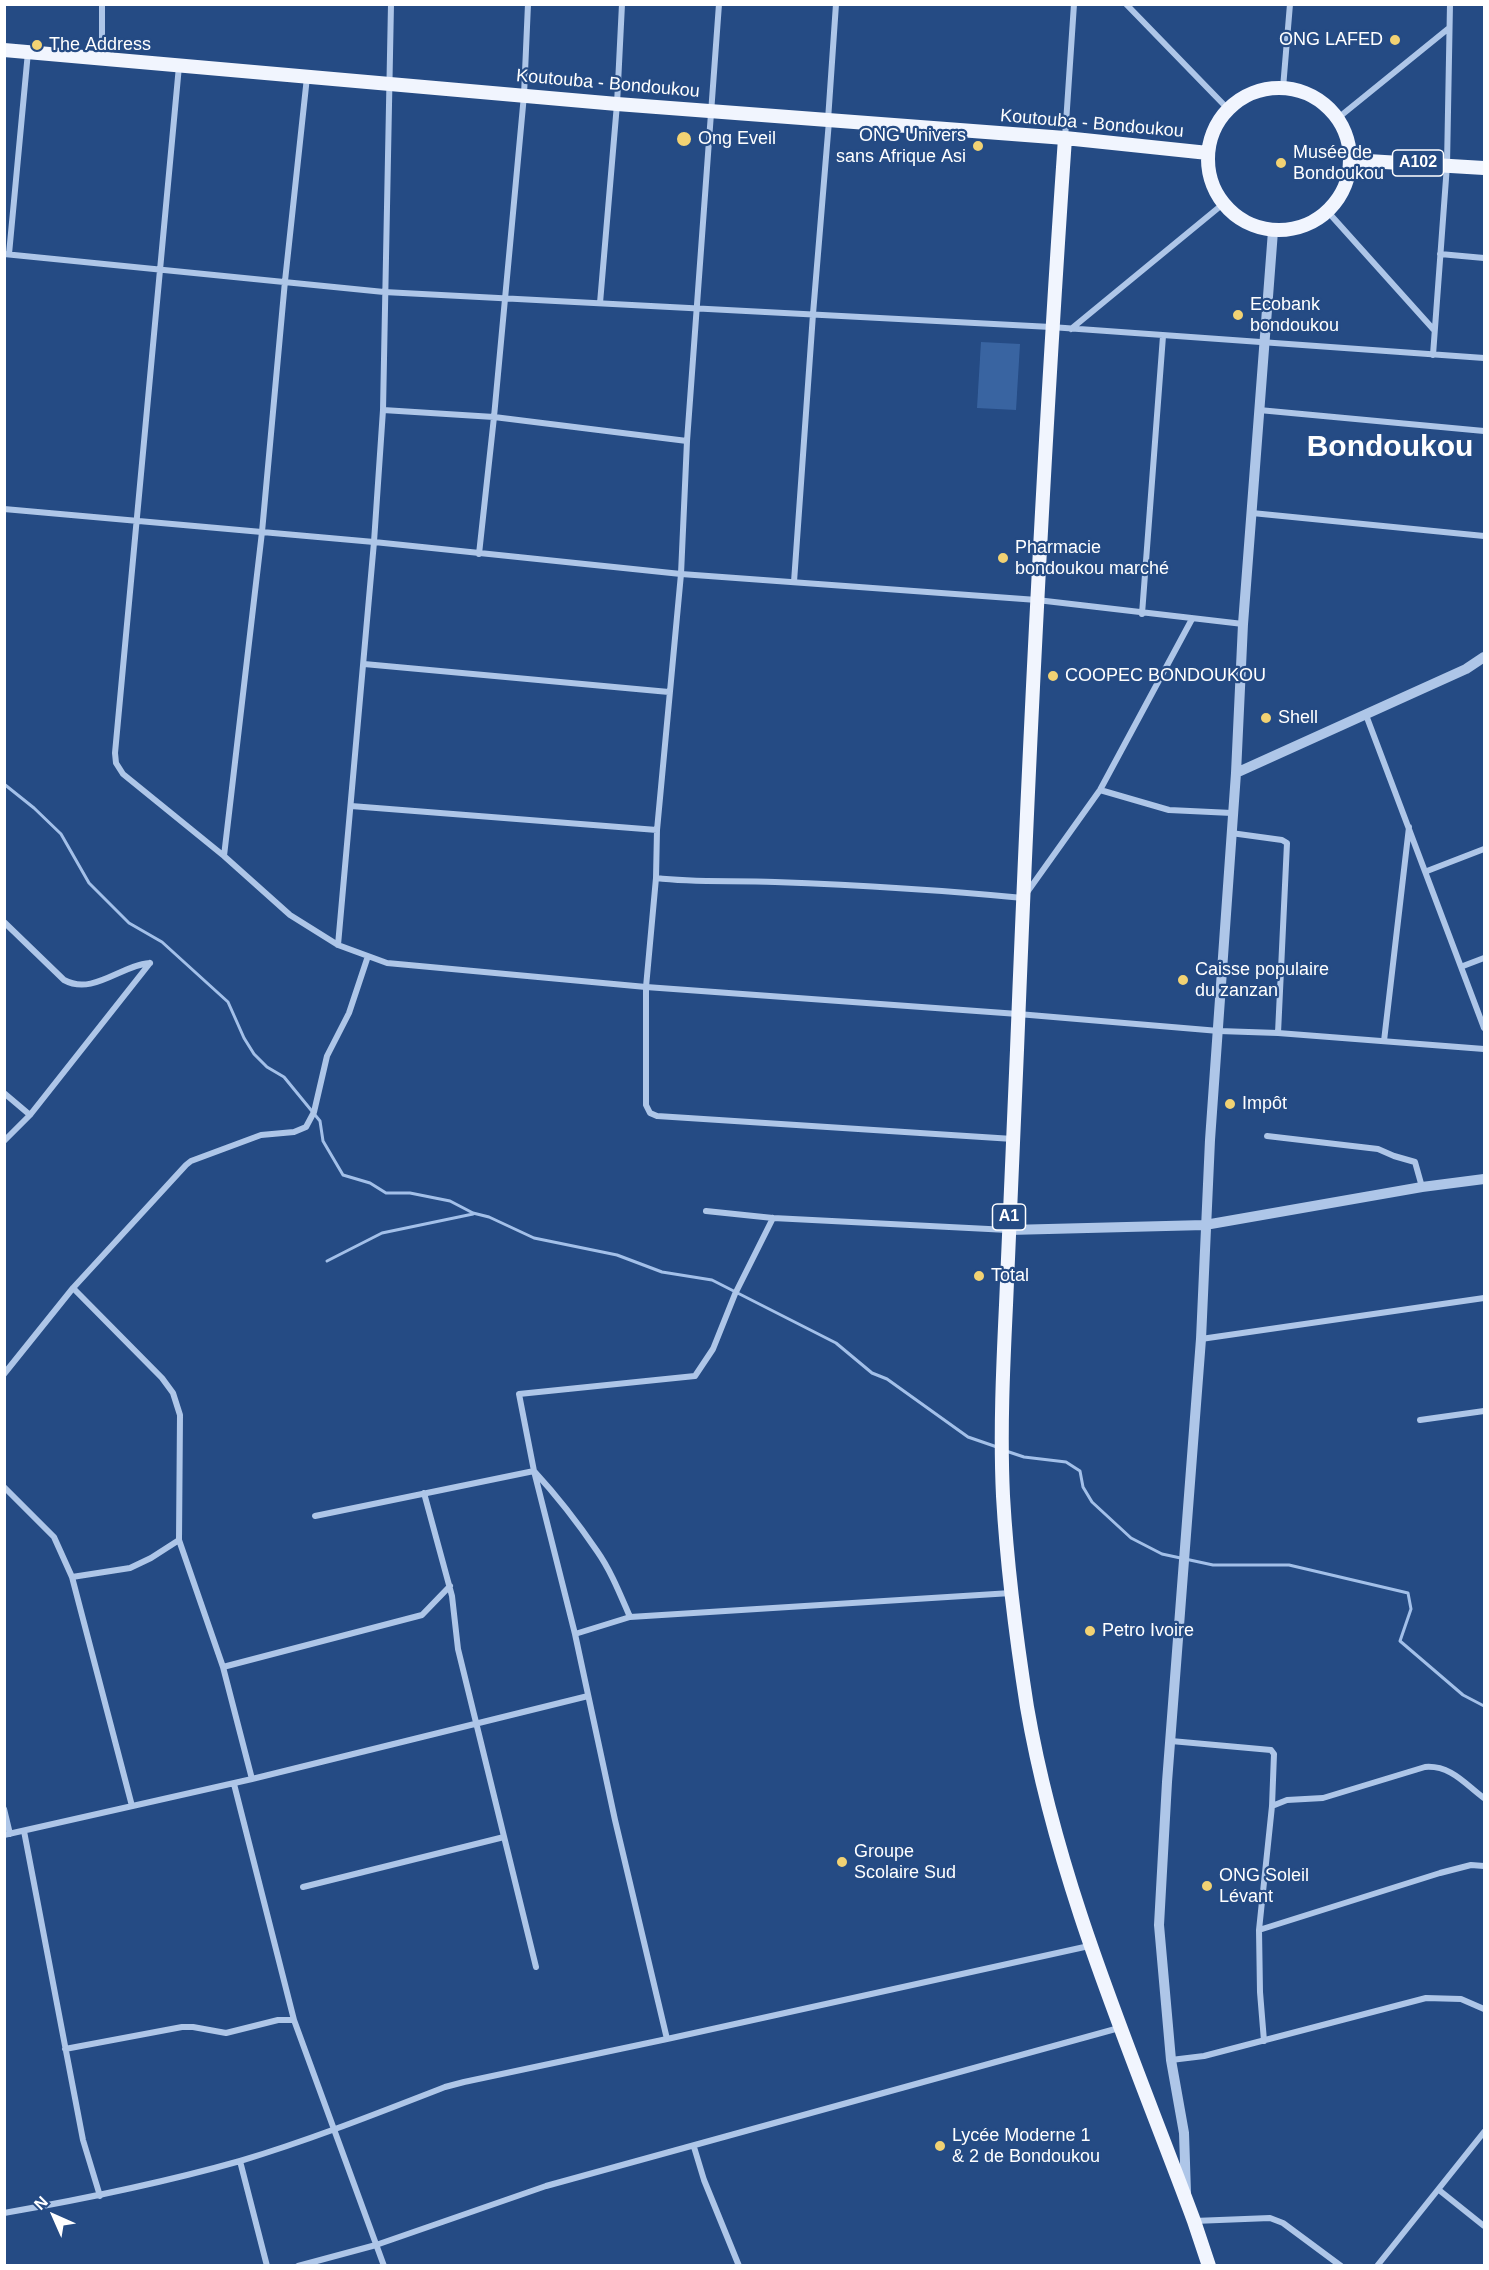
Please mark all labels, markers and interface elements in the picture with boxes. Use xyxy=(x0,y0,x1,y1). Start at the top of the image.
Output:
place label: ONG LAFED xyxy=(1279,29,1383,51)
marker: ONG LAFED xyxy=(1388,33,1402,47)
place label: The Address xyxy=(49,34,151,56)
marker: The Address xyxy=(30,38,44,52)
street label: Koutouba - Bondoukou xyxy=(515,65,701,103)
street label: Koutouba - Bondoukou xyxy=(999,105,1185,143)
place label: ONG Univers sans Afrique Asi xyxy=(836,125,966,168)
place label: Ong Eveil xyxy=(698,128,776,150)
marker: Ong Eveil xyxy=(675,130,693,148)
marker: ONG Univers sans Afrique Asi xyxy=(971,139,985,153)
place label: Musée de Bondoukou xyxy=(1293,142,1384,184)
road number: A102 xyxy=(1392,150,1444,176)
marker: Musée de Bondoukou xyxy=(1274,156,1288,170)
place label: Ecobank bondoukou xyxy=(1250,294,1339,336)
marker: Ecobank bondoukou xyxy=(1231,308,1245,322)
district label: Bondoukou xyxy=(1307,430,1473,466)
place label: Pharmacie bondoukou marché xyxy=(1015,537,1169,580)
marker: Pharmacie bondoukou marché xyxy=(996,551,1010,565)
place label: COOPEC BONDOUKOU xyxy=(1065,665,1266,687)
marker: COOPEC BONDOUKOU xyxy=(1046,669,1060,683)
place label: Shell xyxy=(1278,707,1318,729)
marker: Shell xyxy=(1259,711,1273,725)
place label: Caisse populaire du zanzan xyxy=(1195,959,1329,1002)
marker: Caisse populaire du zanzan xyxy=(1176,973,1190,987)
place label: Impôt xyxy=(1242,1093,1287,1115)
marker: Impôt xyxy=(1223,1097,1237,1111)
road number: A1 xyxy=(992,1204,1026,1230)
place label: Total xyxy=(991,1265,1029,1287)
marker: Total xyxy=(972,1269,986,1283)
place label: Petro Ivoire xyxy=(1102,1620,1194,1642)
marker: Petro Ivoire xyxy=(1083,1624,1097,1638)
place label: Groupe Scolaire Sud xyxy=(854,1841,956,1884)
marker: Groupe Scolaire Sud xyxy=(835,1855,849,1869)
place label: ONG Soleil Lévant xyxy=(1219,1865,1309,1908)
marker: ONG Soleil Lévant xyxy=(1200,1879,1214,1893)
place label: Lycée Moderne 1 & 2 de Bondoukou xyxy=(952,2125,1100,2168)
marker: Lycée Moderne 1 & 2 de Bondoukou xyxy=(933,2139,947,2153)
north arrow xyxy=(24,2186,84,2246)
text: N xyxy=(31,2193,51,2213)

